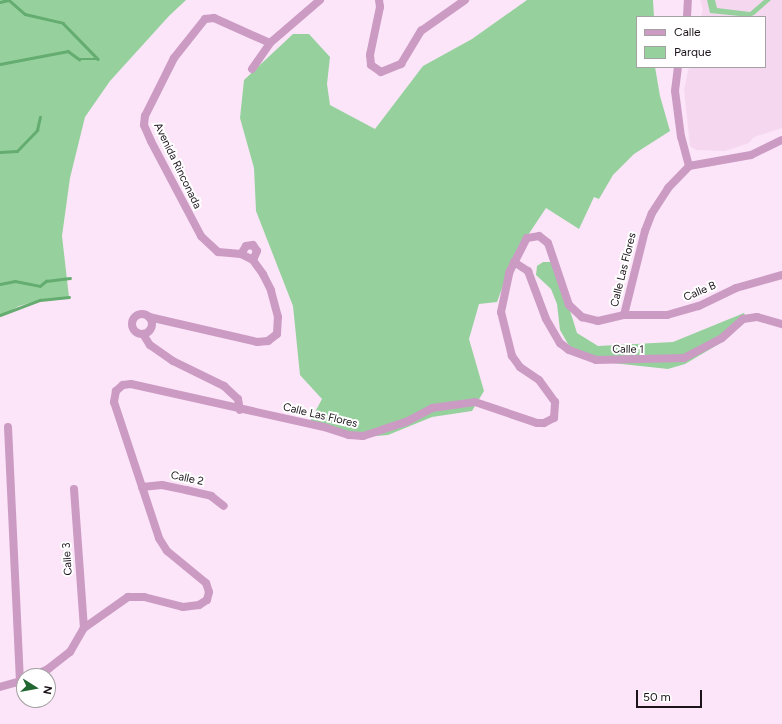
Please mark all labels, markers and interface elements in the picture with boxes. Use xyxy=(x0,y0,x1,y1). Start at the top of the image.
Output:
legend xyxy=(636,16,766,68)
text: Calle xyxy=(674,25,701,39)
text: Parque xyxy=(674,45,711,59)
street label: Avenida Rinconada xyxy=(150,121,204,211)
street label: Calle Las Flores xyxy=(608,232,640,308)
street label: Calle B xyxy=(682,279,718,305)
street label: Calle 1 xyxy=(612,343,644,357)
street label: Calle Las Flores xyxy=(282,401,358,431)
street label: Calle 2 xyxy=(169,469,205,489)
street label: Calle 3 xyxy=(60,542,76,576)
north arrow xyxy=(16,668,56,708)
scale bar xyxy=(638,682,704,708)
text: N xyxy=(40,685,54,696)
text: 50 m xyxy=(643,690,671,704)

